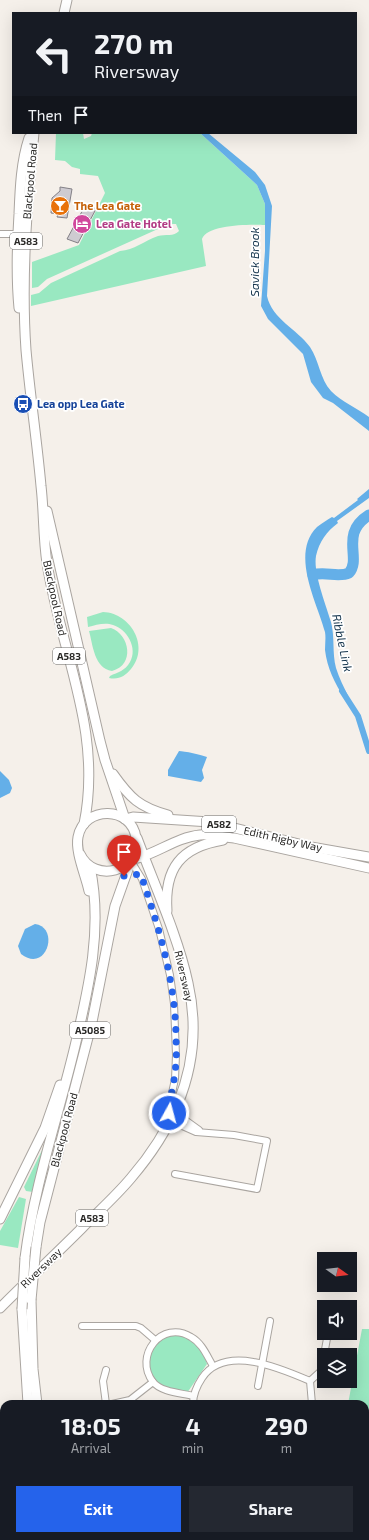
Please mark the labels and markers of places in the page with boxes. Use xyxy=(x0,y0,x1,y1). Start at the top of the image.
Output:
bar icon: The Lea Gate xyxy=(49,195,71,217)
place label: The Lea Gate xyxy=(74,199,141,212)
hotel icon: Lea Gate Hotel xyxy=(71,213,93,235)
place label: Lea Gate Hotel xyxy=(96,217,172,230)
bus stop icon: Lea opp Lea Gate xyxy=(12,393,34,415)
place label: Lea opp Lea Gate xyxy=(37,397,125,410)
pin xyxy=(107,835,141,876)

